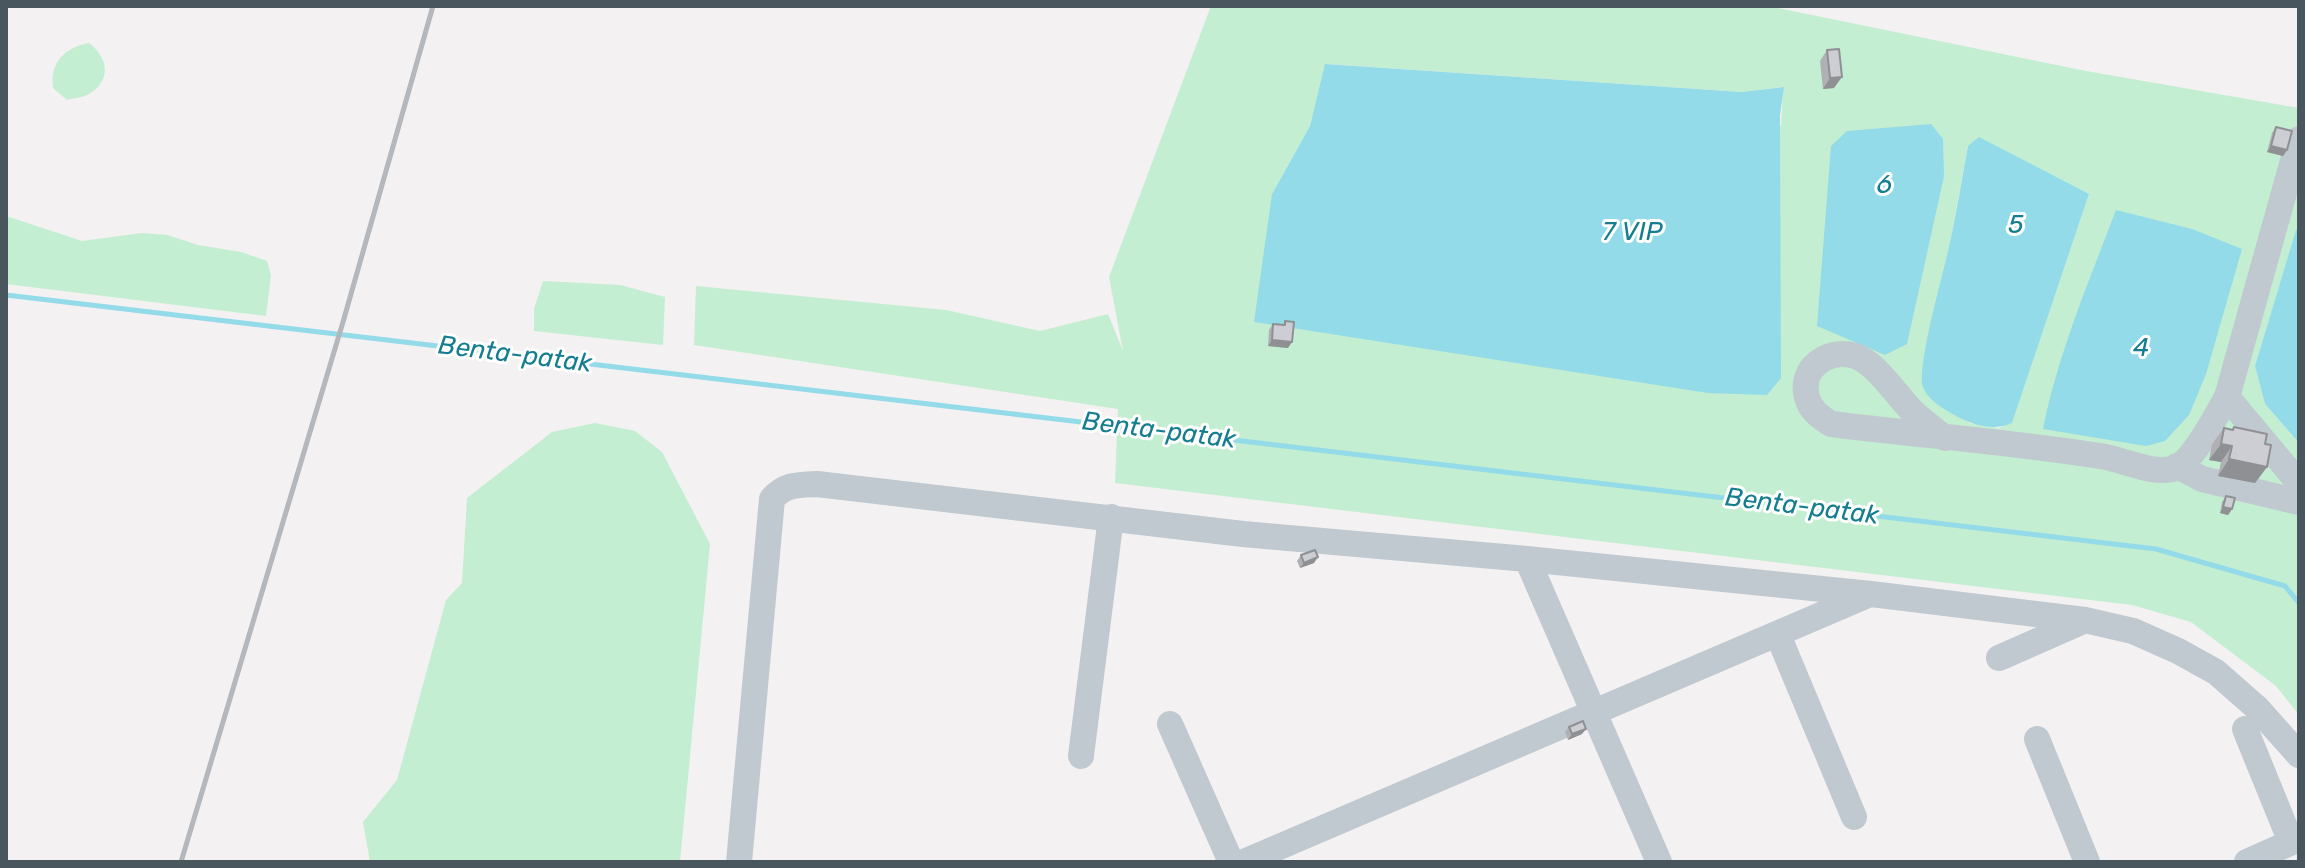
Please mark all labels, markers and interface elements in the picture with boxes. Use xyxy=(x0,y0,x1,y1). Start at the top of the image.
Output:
water label: 6 xyxy=(1876,169,1892,201)
water label: 5 xyxy=(2008,209,2024,241)
water label: 7 VIP xyxy=(1602,216,1662,248)
water label: Benta-patak xyxy=(436,330,594,380)
water label: 4 xyxy=(2133,332,2149,364)
water label: Benta-patak xyxy=(1080,406,1238,456)
water label: Benta-patak xyxy=(1723,482,1881,532)

